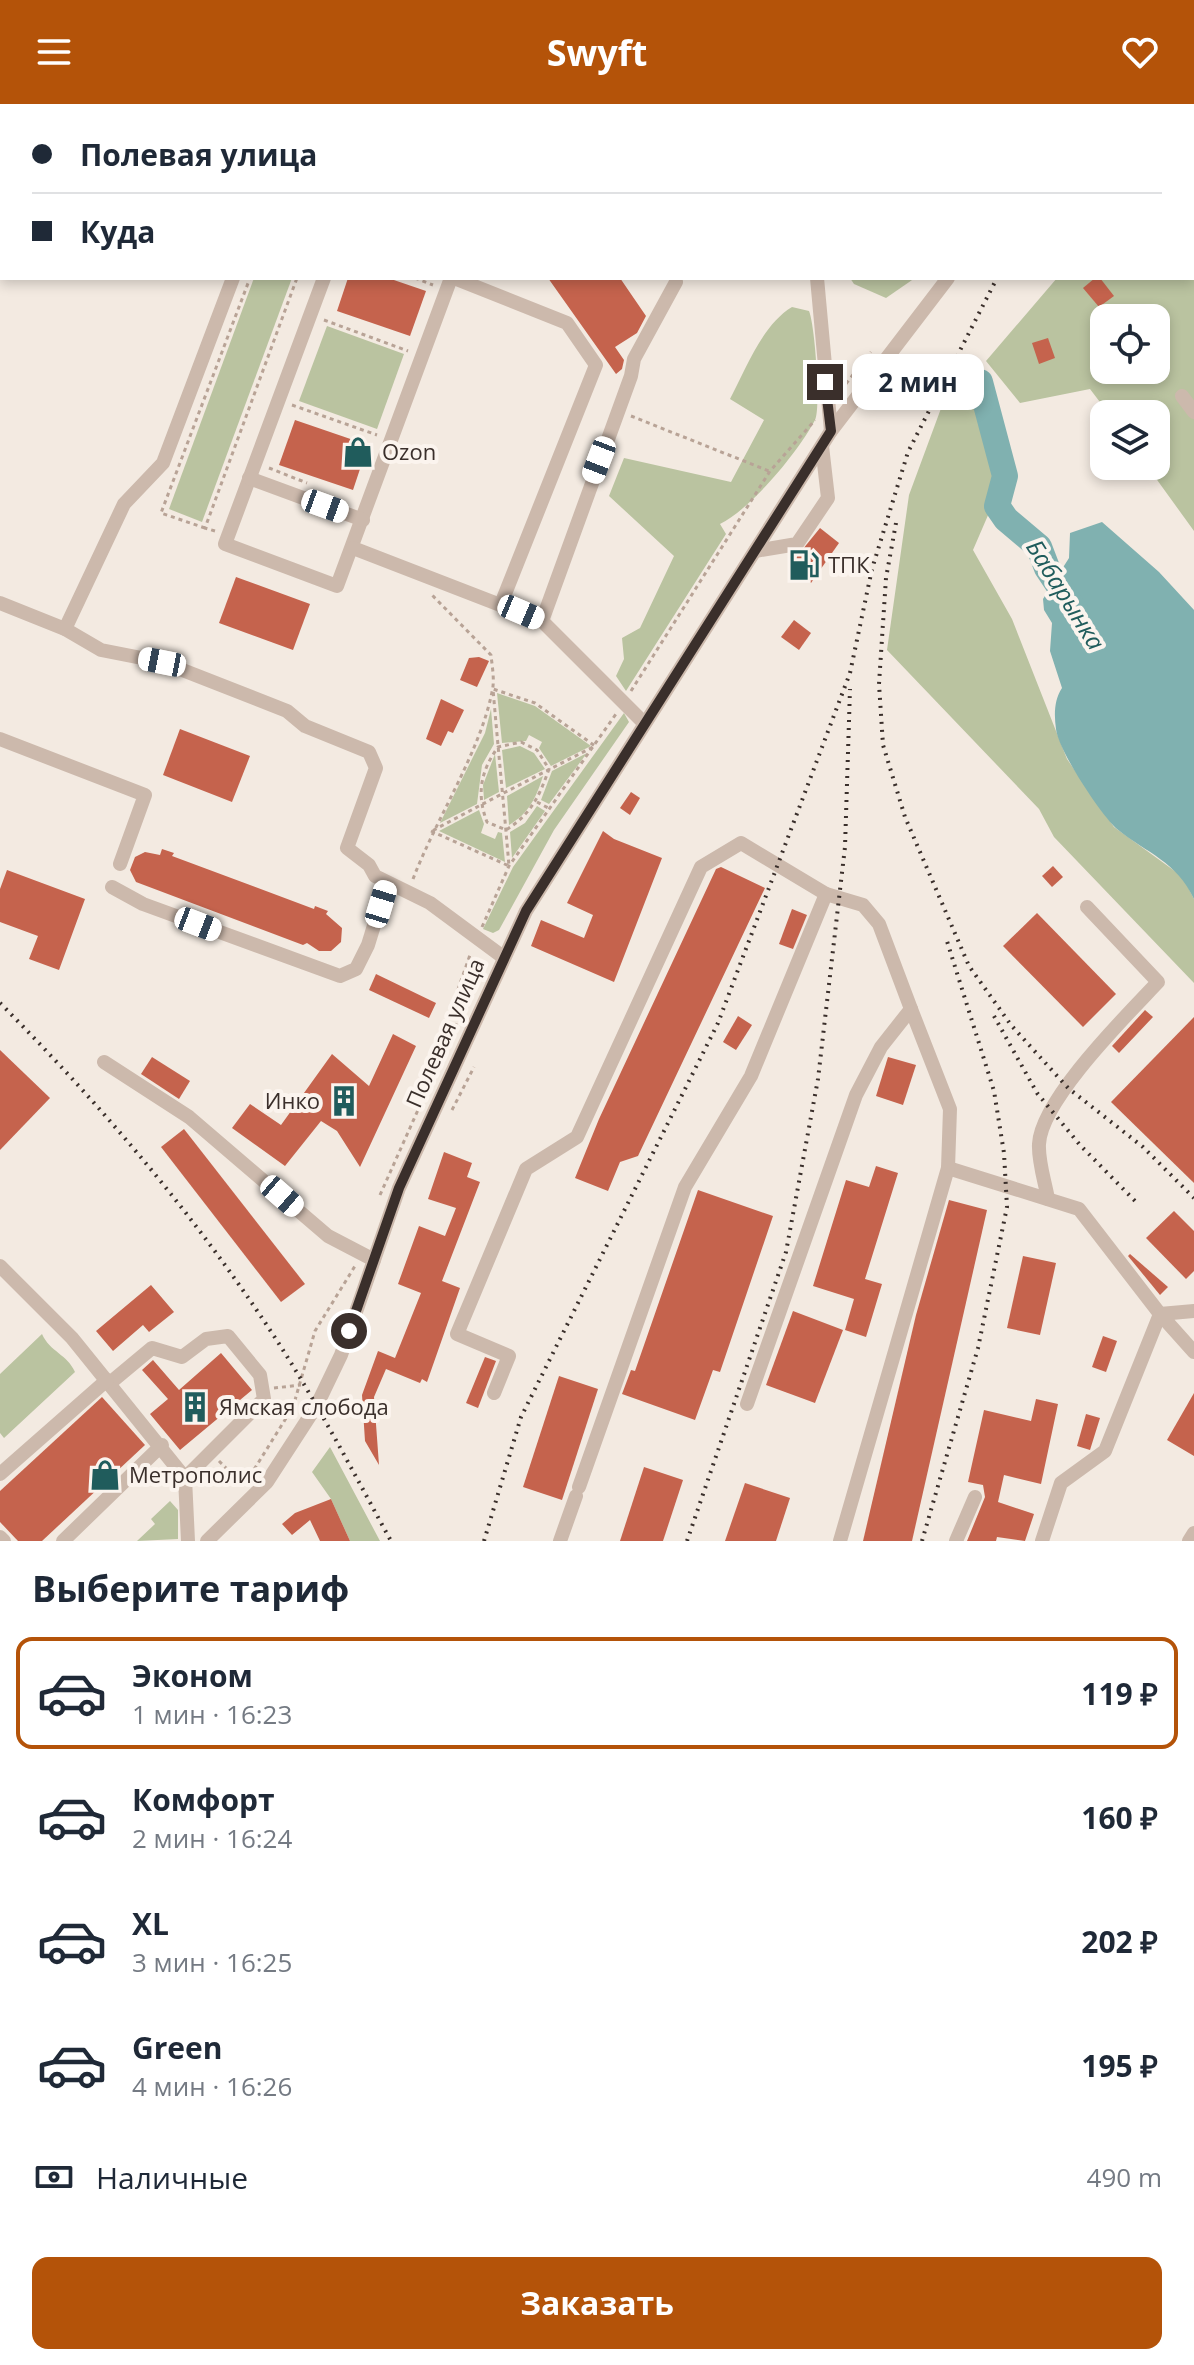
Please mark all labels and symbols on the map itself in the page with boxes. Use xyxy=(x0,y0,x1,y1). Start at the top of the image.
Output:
callout: 2 мин xyxy=(853,354,985,410)
route end xyxy=(807,364,843,400)
car xyxy=(579,433,619,487)
shop icon: Ozon xyxy=(341,435,375,469)
place label: Ozon xyxy=(382,436,436,466)
car xyxy=(298,487,352,525)
water label: Бабарынка xyxy=(1019,533,1113,656)
fuel station icon: ТПК xyxy=(787,548,821,582)
place label: ТПК xyxy=(828,549,870,579)
car xyxy=(494,592,548,632)
car xyxy=(136,646,188,678)
car xyxy=(363,878,399,930)
car xyxy=(171,904,225,944)
street label: Полевая улица xyxy=(398,953,490,1112)
building icon: Инко xyxy=(327,1084,361,1118)
place label: Инко xyxy=(265,1085,320,1115)
car xyxy=(256,1171,308,1221)
route start xyxy=(331,1313,367,1349)
building icon: Ямская слобода xyxy=(178,1390,212,1424)
place label: Ямская слобода xyxy=(219,1391,389,1421)
shop icon: Метрополис xyxy=(88,1458,122,1492)
place label: Метрополис xyxy=(129,1459,262,1489)

